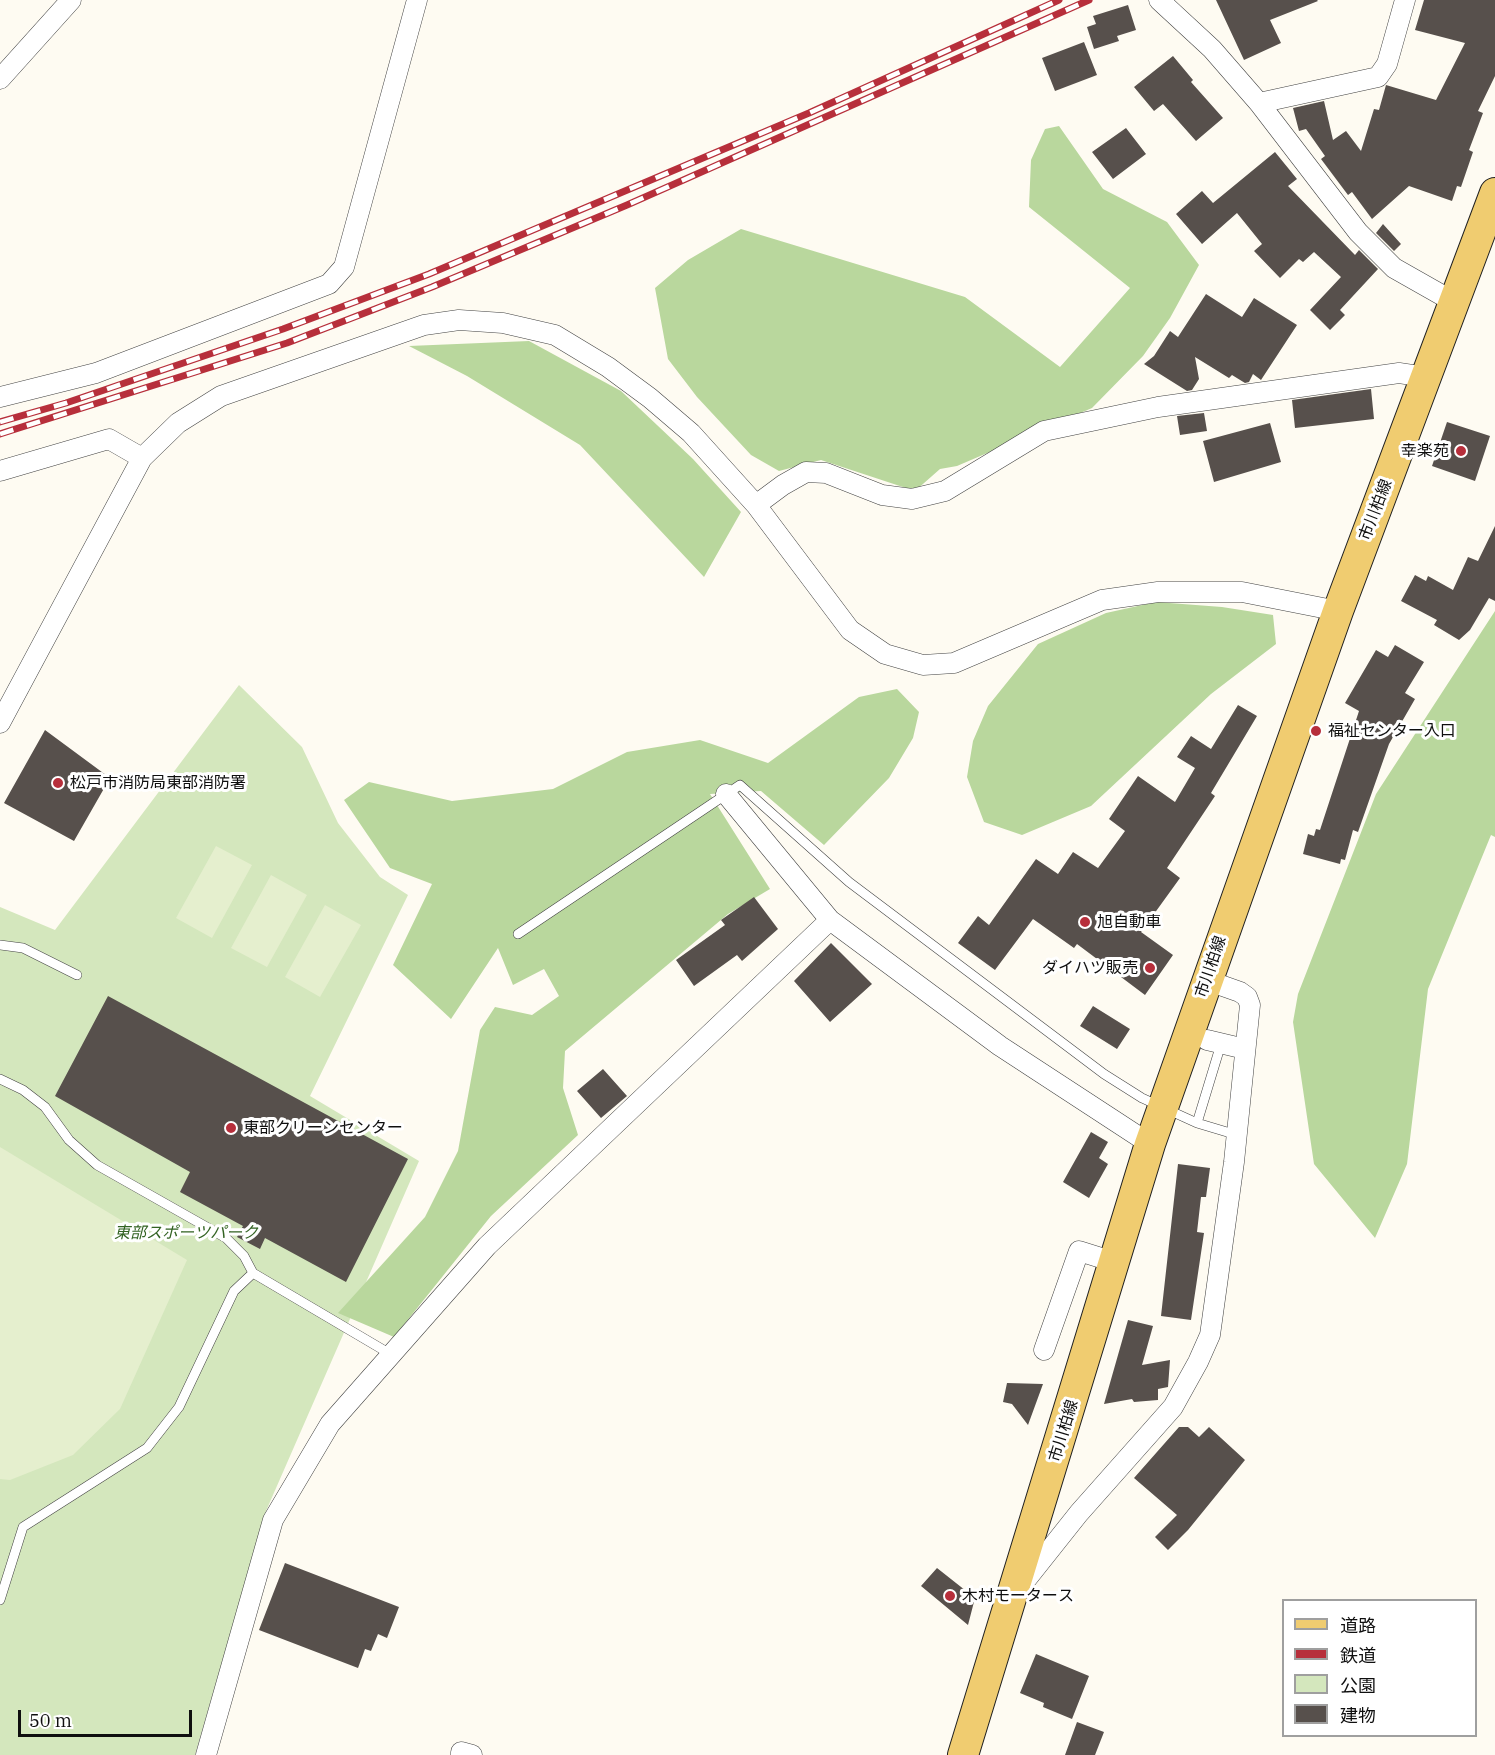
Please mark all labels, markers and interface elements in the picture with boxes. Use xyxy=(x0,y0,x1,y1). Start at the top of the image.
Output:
place label: 幸楽苑 xyxy=(1401,441,1449,461)
marker: 幸楽苑 xyxy=(1454,444,1468,458)
street label: 市川柏線 xyxy=(1356,477,1396,543)
place label: 福祉センター入口 xyxy=(1328,721,1456,741)
marker: 福祉センター入口 xyxy=(1309,724,1323,738)
place label: 松戸市消防局東部消防署 xyxy=(70,773,246,793)
marker: 松戸市消防局東部消防署 xyxy=(51,776,65,790)
place label: 旭自動車 xyxy=(1097,912,1161,932)
marker: 旭自動車 xyxy=(1078,915,1092,929)
street label: 市川柏線 xyxy=(1192,934,1230,1000)
place label: ダイハツ販売 xyxy=(1042,958,1138,978)
marker: ダイハツ販売 xyxy=(1143,961,1157,975)
place label: 東部クリーンセンター xyxy=(243,1118,403,1138)
marker: 東部クリーンセンター xyxy=(224,1121,238,1135)
park label: 東部スポーツパーク xyxy=(114,1223,258,1243)
street label: 市川柏線 xyxy=(1045,1398,1083,1464)
place label: 木村モータース xyxy=(962,1586,1074,1606)
marker: 木村モータース xyxy=(943,1589,957,1603)
legend xyxy=(1282,1599,1477,1737)
text: 道路 xyxy=(1340,1614,1376,1637)
text: 鉄道 xyxy=(1340,1644,1376,1667)
text: 公園 xyxy=(1340,1674,1376,1697)
scale bar xyxy=(21,1698,195,1736)
text: 建物 xyxy=(1340,1704,1376,1727)
text: 50 m xyxy=(29,1709,72,1732)

